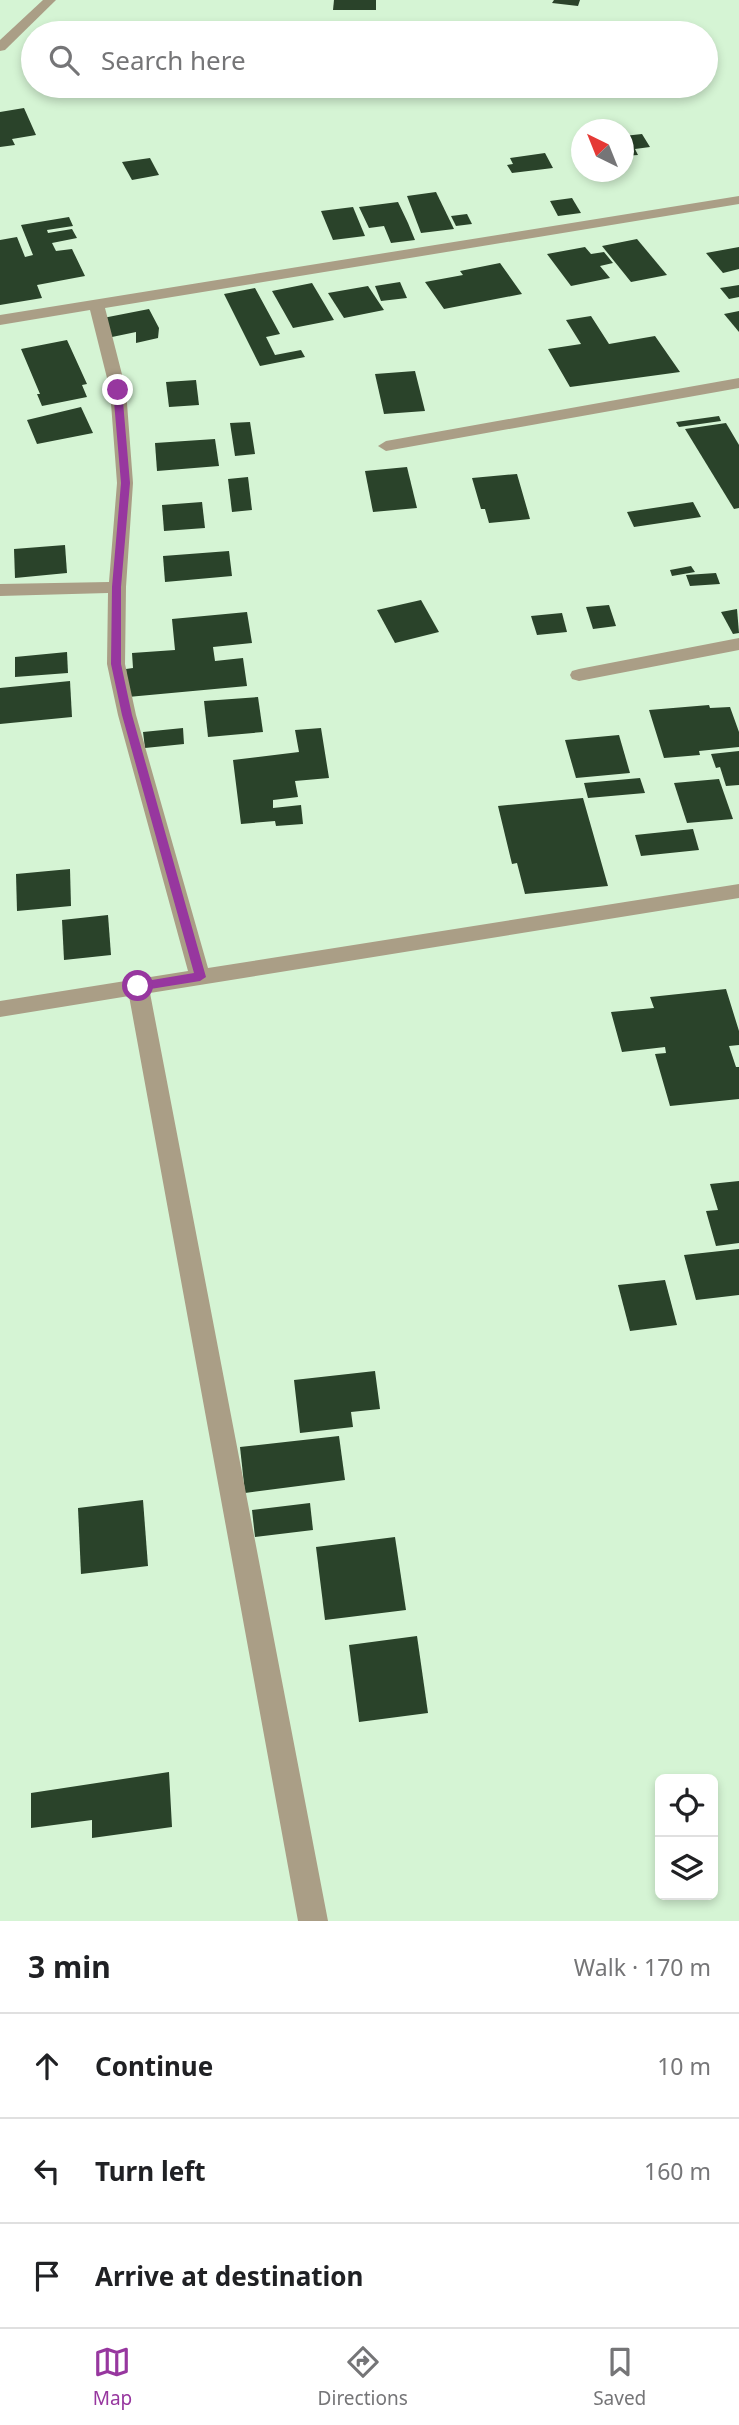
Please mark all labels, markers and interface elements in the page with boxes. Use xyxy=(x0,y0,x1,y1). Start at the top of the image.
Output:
search box xyxy=(21,21,718,98)
icon: search xyxy=(45,41,83,79)
text: Search here xyxy=(101,42,246,78)
north arrow xyxy=(571,119,634,182)
route end xyxy=(102,374,133,405)
route start xyxy=(122,970,153,1001)
map controls xyxy=(655,1774,718,1900)
button: locate xyxy=(655,1774,718,1837)
button: layers xyxy=(655,1837,718,1900)
text: 3 min xyxy=(28,1946,111,1987)
text: Walk · 170 m xyxy=(574,1951,711,1983)
icon: ahead xyxy=(28,2047,66,2085)
text: Continue xyxy=(95,2048,213,2084)
text: 10 m xyxy=(657,2050,711,2082)
icon: left xyxy=(28,2152,66,2190)
text: Turn left xyxy=(95,2153,206,2189)
text: 160 m xyxy=(644,2155,711,2187)
icon: arrive xyxy=(28,2257,66,2295)
text: Arrive at destination xyxy=(95,2258,364,2294)
tab: Map xyxy=(93,2343,132,2411)
tab: Directions xyxy=(318,2343,408,2411)
tab: Saved xyxy=(593,2343,646,2411)

